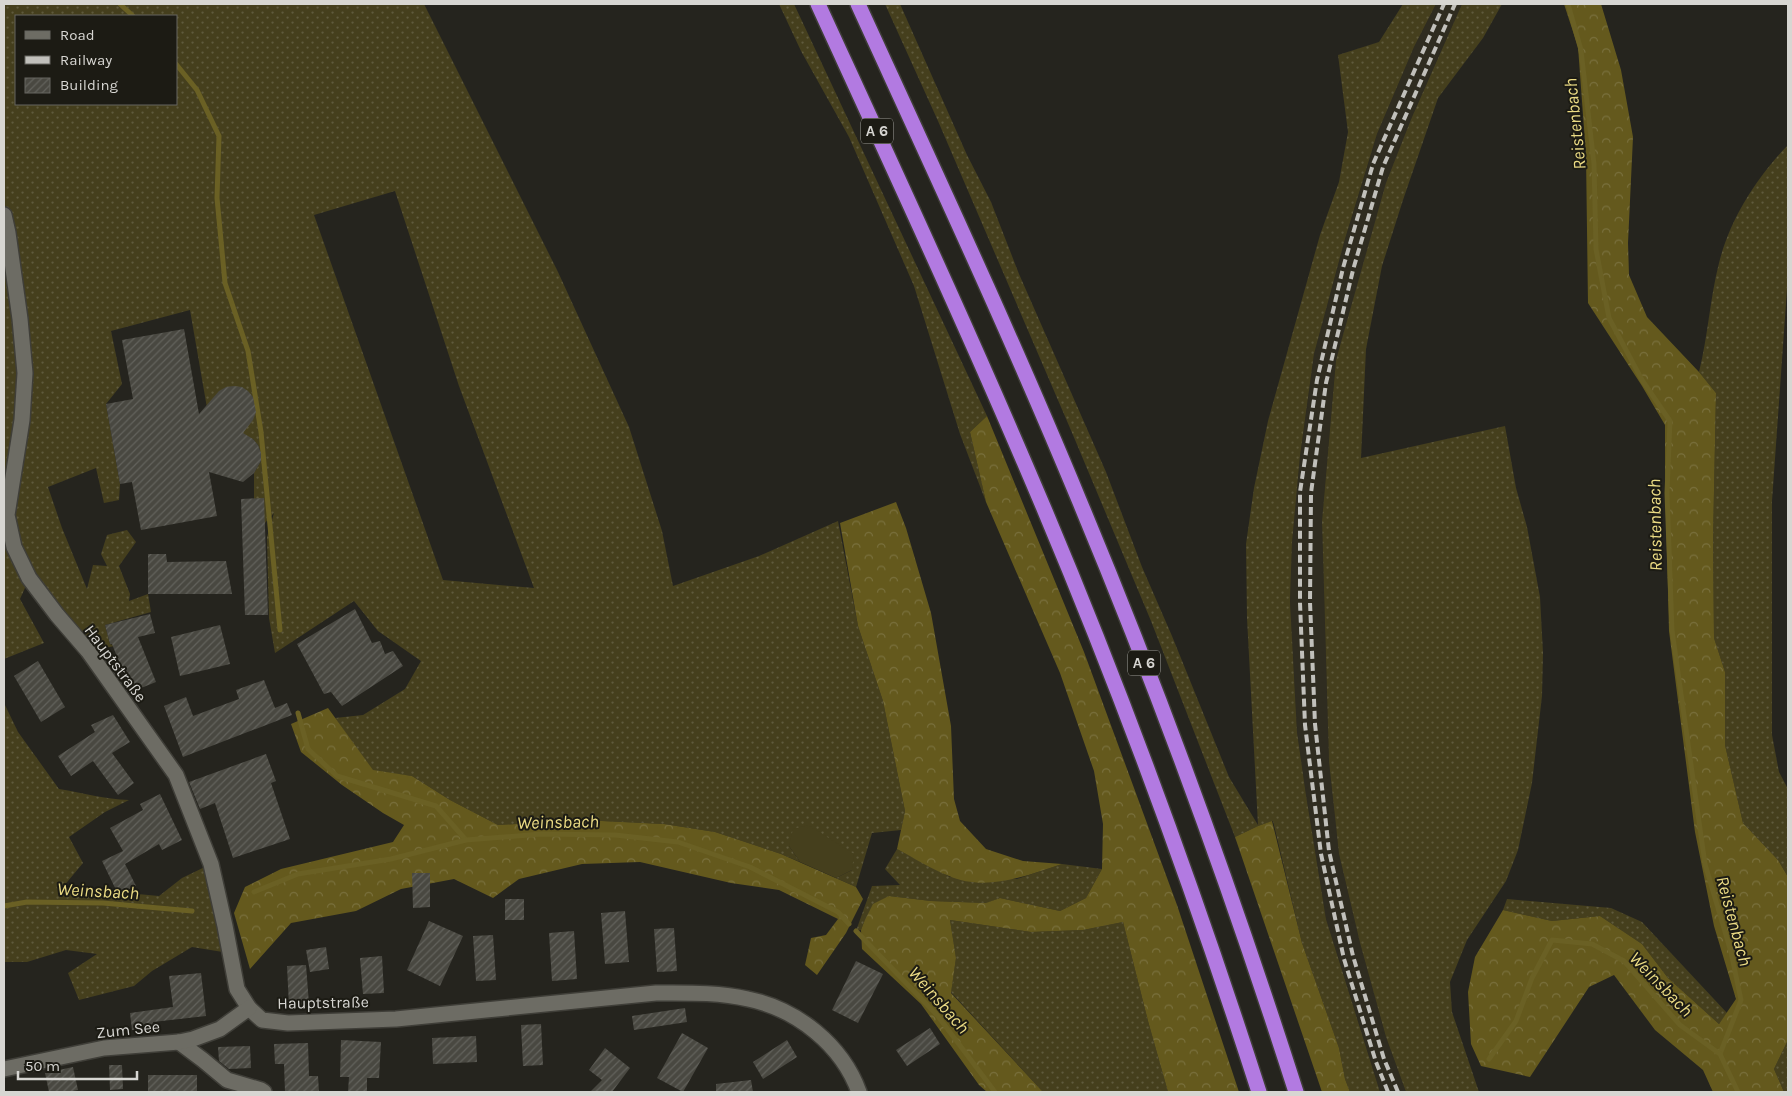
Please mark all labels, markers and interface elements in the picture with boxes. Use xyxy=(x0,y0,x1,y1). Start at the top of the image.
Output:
legend xyxy=(15,15,178,105)
text: Road xyxy=(60,26,95,44)
text: Railway xyxy=(60,51,112,69)
text: Building xyxy=(60,76,118,94)
water label: Reistenbach xyxy=(1559,77,1591,171)
road number: A 6 xyxy=(861,118,893,144)
water label: Reistenbach xyxy=(1643,479,1667,571)
street label: Hauptstraße xyxy=(80,621,151,706)
road number: A 6 xyxy=(1128,650,1160,676)
water label: Weinsbach xyxy=(517,810,599,834)
water label: Reistenbach xyxy=(1711,873,1757,969)
water label: Weinsbach xyxy=(56,878,140,904)
water label: Weinsbach xyxy=(1625,947,1697,1021)
water label: Weinsbach xyxy=(904,962,974,1038)
street label: Hauptstraße xyxy=(277,992,369,1013)
street label: Zum See xyxy=(95,1017,161,1042)
scale bar xyxy=(18,1048,136,1080)
text: 50 m xyxy=(25,1057,60,1075)

